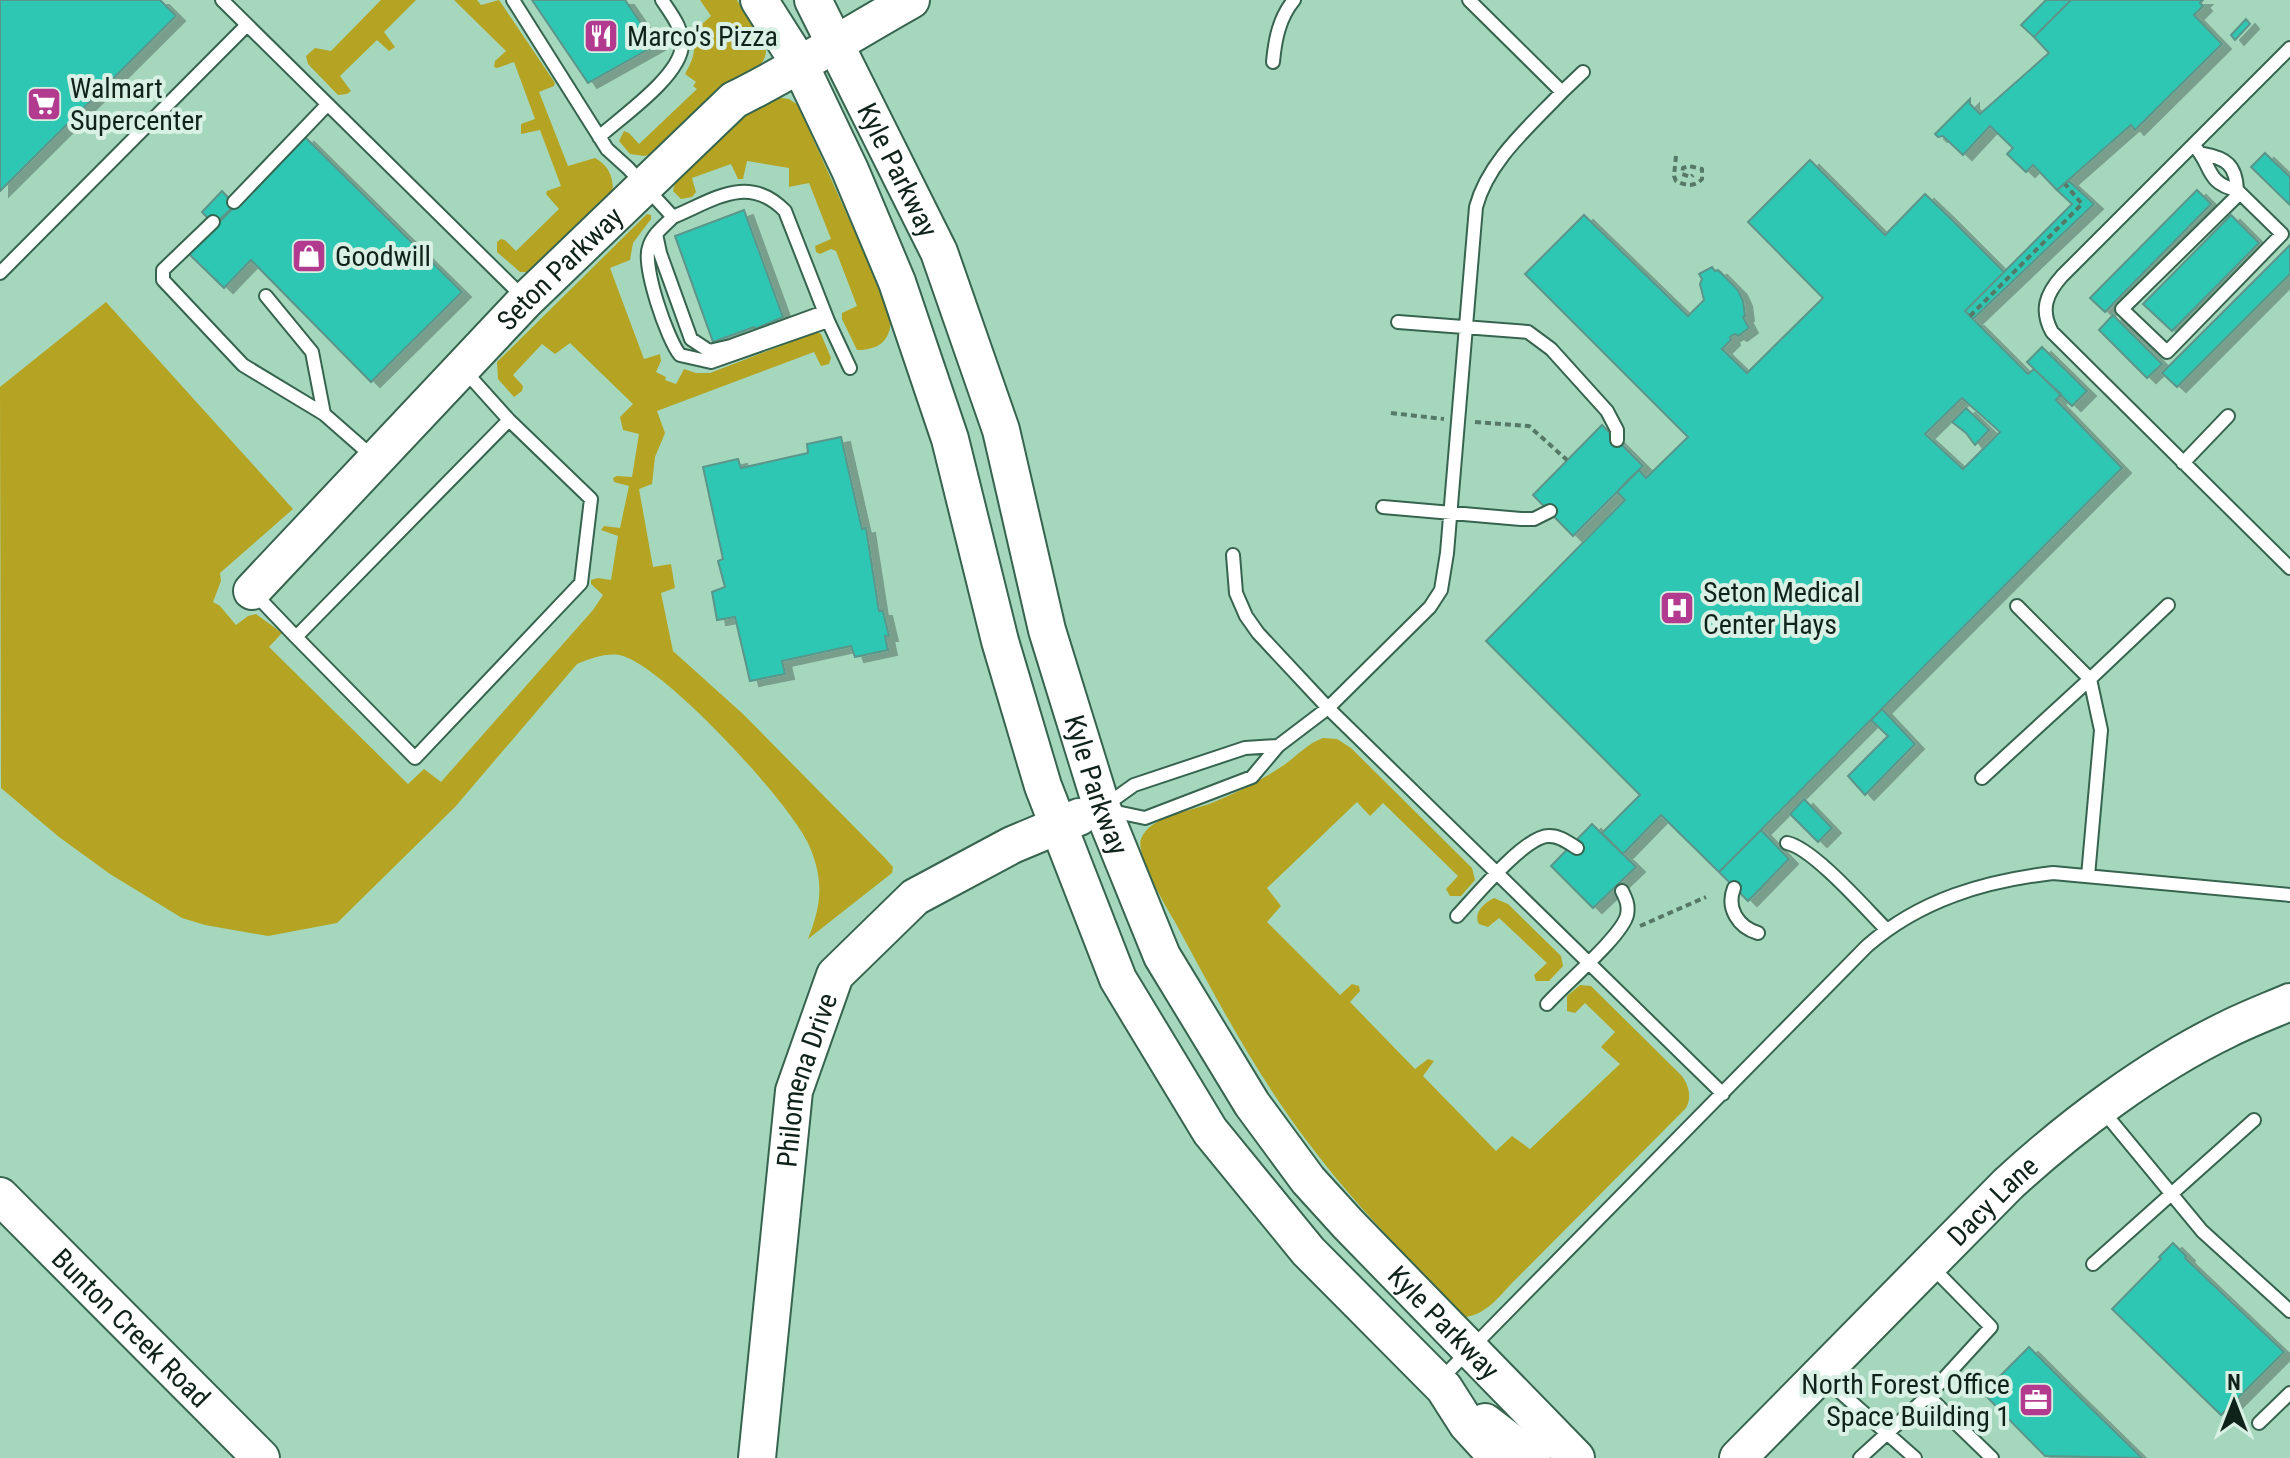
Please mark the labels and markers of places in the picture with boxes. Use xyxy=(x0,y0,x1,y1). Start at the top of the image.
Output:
restaurant icon: Marco's Pizza xyxy=(582,17,620,55)
place label: Marco's Pizza xyxy=(627,20,778,53)
place label: Walmart Supercenter xyxy=(70,72,203,137)
supermarket icon: Walmart Supercenter xyxy=(25,85,63,123)
shop icon: Goodwill xyxy=(290,237,328,275)
place label: Goodwill xyxy=(335,240,431,273)
place label: Seton Medical Center Hays xyxy=(1703,576,1860,641)
hospital icon: Seton Medical Center Hays xyxy=(1658,589,1696,627)
place label: North Forest Office Space Building 1 xyxy=(1801,1368,2010,1433)
office icon: North Forest Office Space Building 1 xyxy=(2017,1381,2055,1419)

